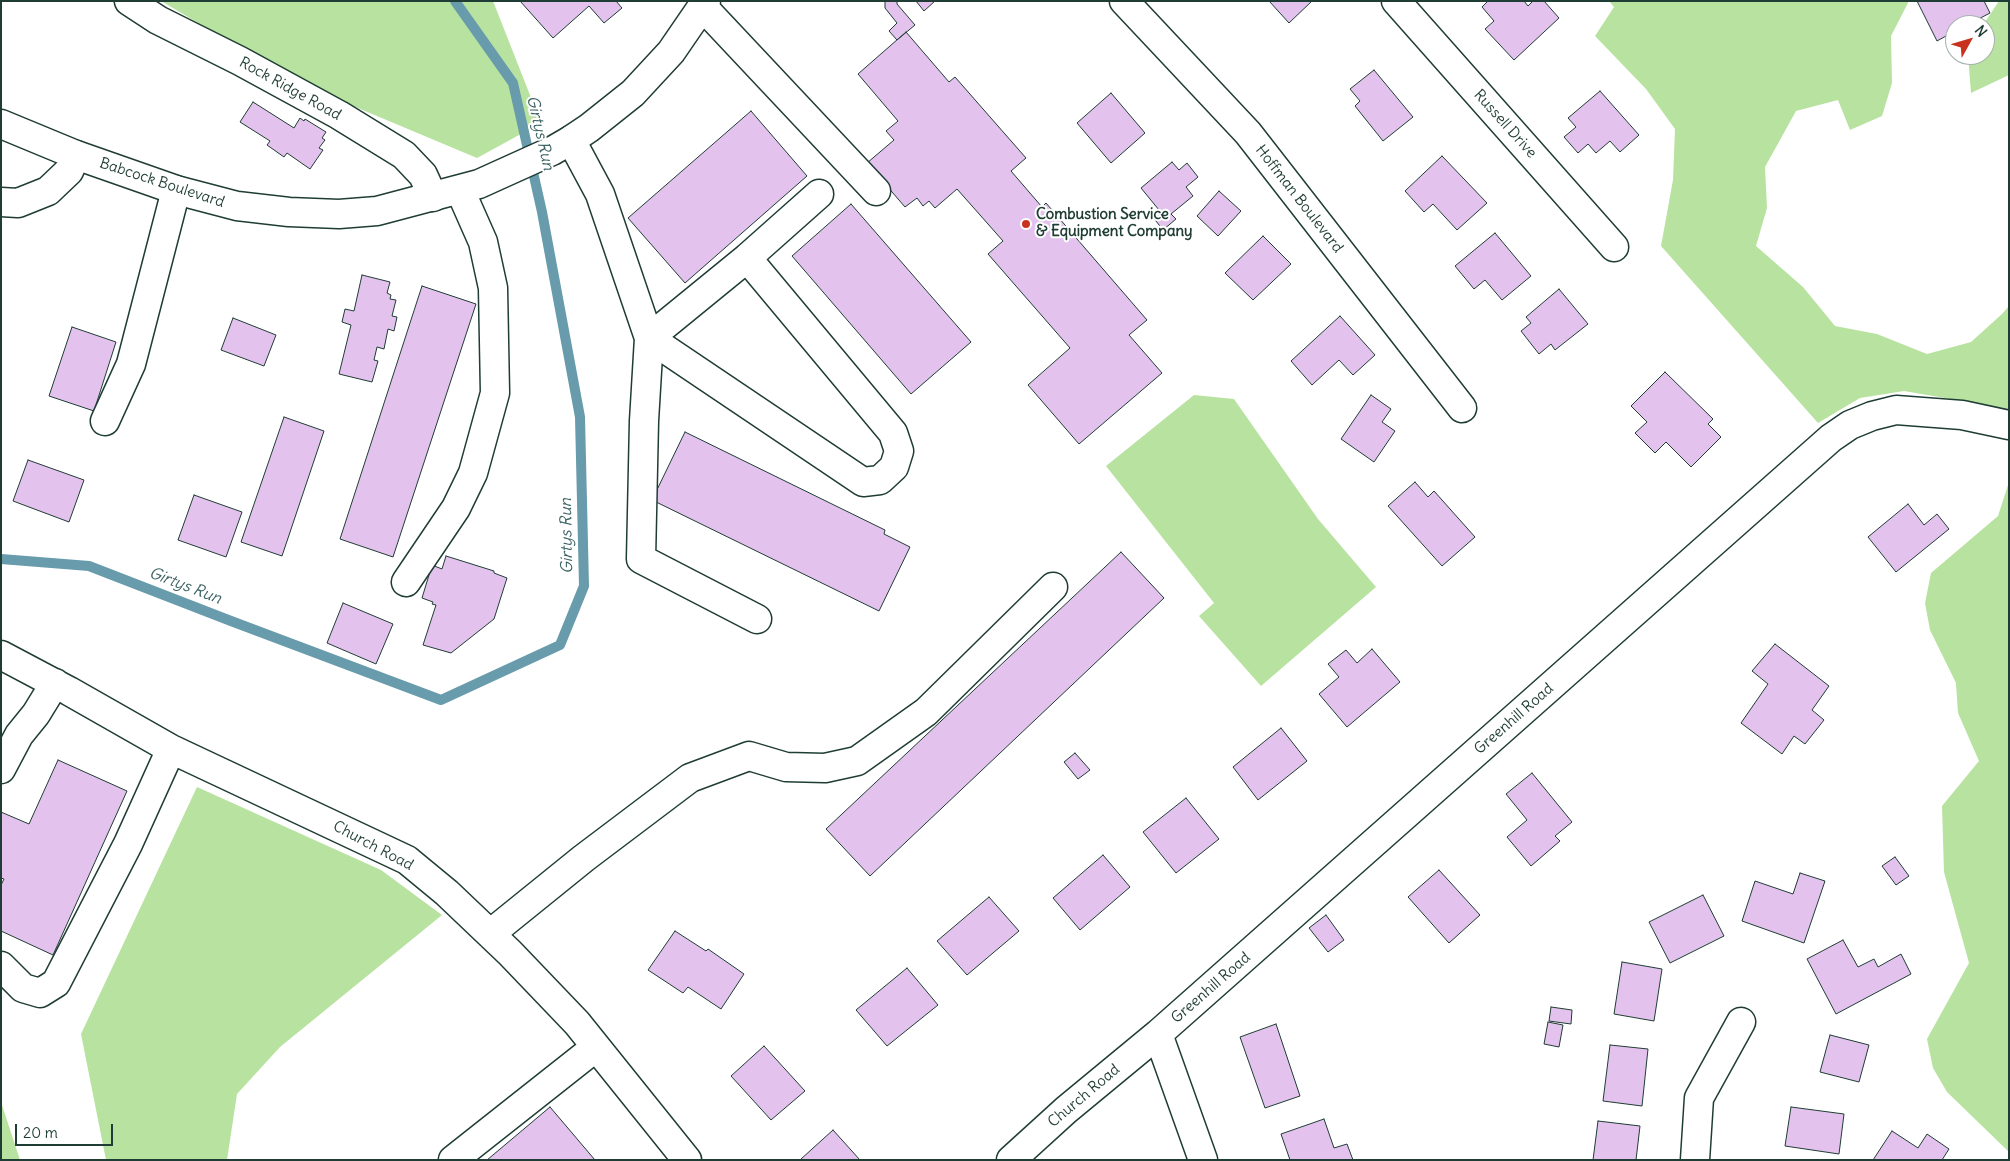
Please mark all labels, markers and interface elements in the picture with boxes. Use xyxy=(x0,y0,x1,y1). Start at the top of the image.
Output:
north arrow xyxy=(1945,15,1995,65)
text: N xyxy=(1971,22,1991,41)
street label: Rock Ridge Road xyxy=(236,54,344,124)
street label: Russell Drive xyxy=(1470,86,1540,162)
water label: Girtys Run xyxy=(522,94,558,172)
street label: Hoffman Boulevard xyxy=(1251,141,1347,257)
street label: Babcock Boulevard xyxy=(97,154,227,212)
place label: Combustion Service & Equipment Company xyxy=(1036,206,1193,241)
marker: Combustion Service & Equipment Company xyxy=(1020,218,1032,230)
water label: Girtys Run xyxy=(557,498,577,574)
water label: Girtys Run xyxy=(146,563,224,609)
street label: Greenhill Road xyxy=(1471,680,1557,758)
street label: Church Road xyxy=(330,817,416,875)
street label: Greenhill Road xyxy=(1168,949,1254,1027)
street label: Church Road xyxy=(1044,1061,1124,1131)
scale bar xyxy=(18,1114,115,1146)
text: 20 m xyxy=(23,1123,58,1142)

